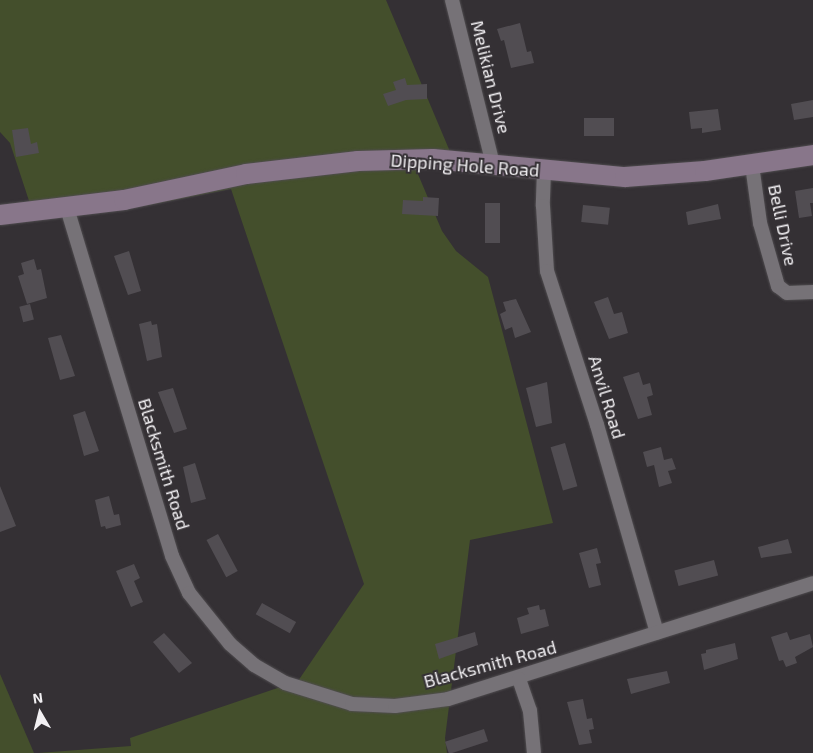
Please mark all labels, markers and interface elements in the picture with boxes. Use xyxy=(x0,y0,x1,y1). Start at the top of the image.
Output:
street label: Melikian Drive xyxy=(466,18,516,136)
street label: Dipping Hole Road xyxy=(390,149,540,181)
street label: Belli Drive xyxy=(764,182,802,268)
street label: Anvil Road xyxy=(584,352,630,442)
street label: Blacksmith Road xyxy=(134,396,194,532)
street label: Blacksmith Road xyxy=(421,636,559,692)
north arrow xyxy=(15,688,65,738)
text: N xyxy=(32,689,44,707)

